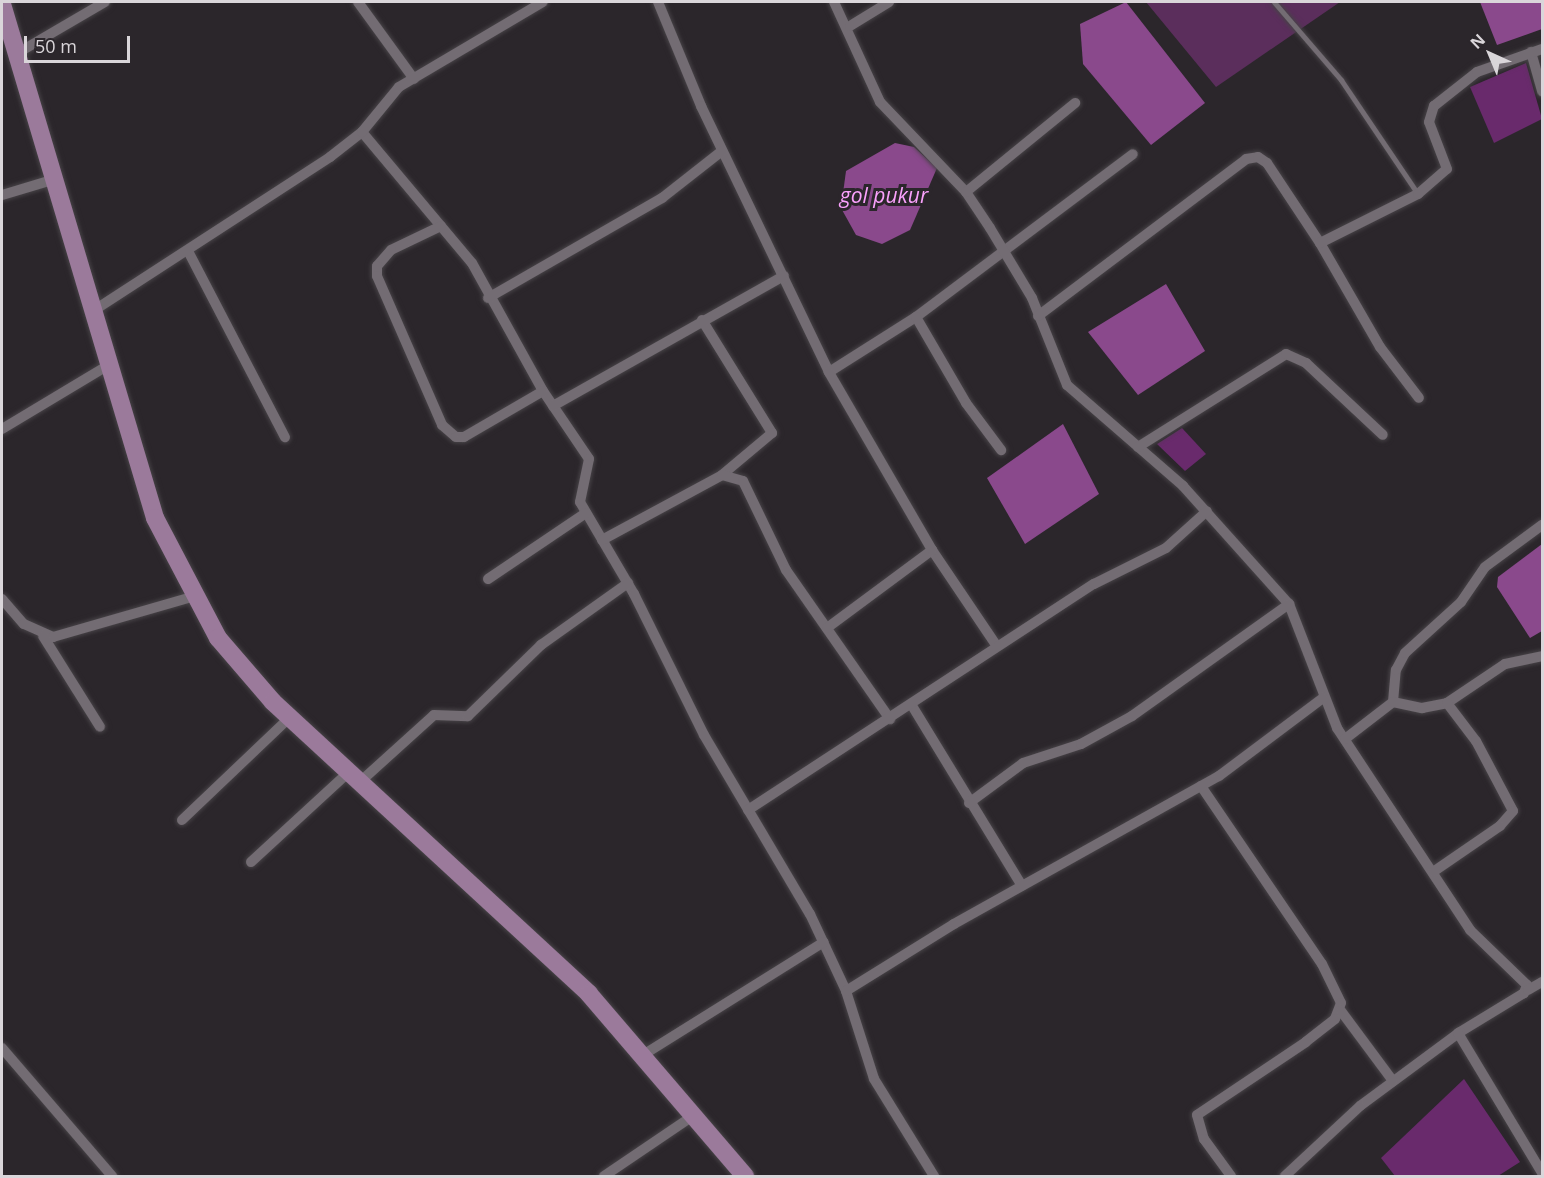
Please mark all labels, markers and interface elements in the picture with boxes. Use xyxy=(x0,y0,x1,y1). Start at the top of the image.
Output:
scale bar xyxy=(27,24,134,62)
north arrow xyxy=(1460,24,1520,84)
text: N xyxy=(1465,29,1490,53)
text: 50 m xyxy=(35,34,77,58)
water label: gol pukur xyxy=(840,182,928,208)

